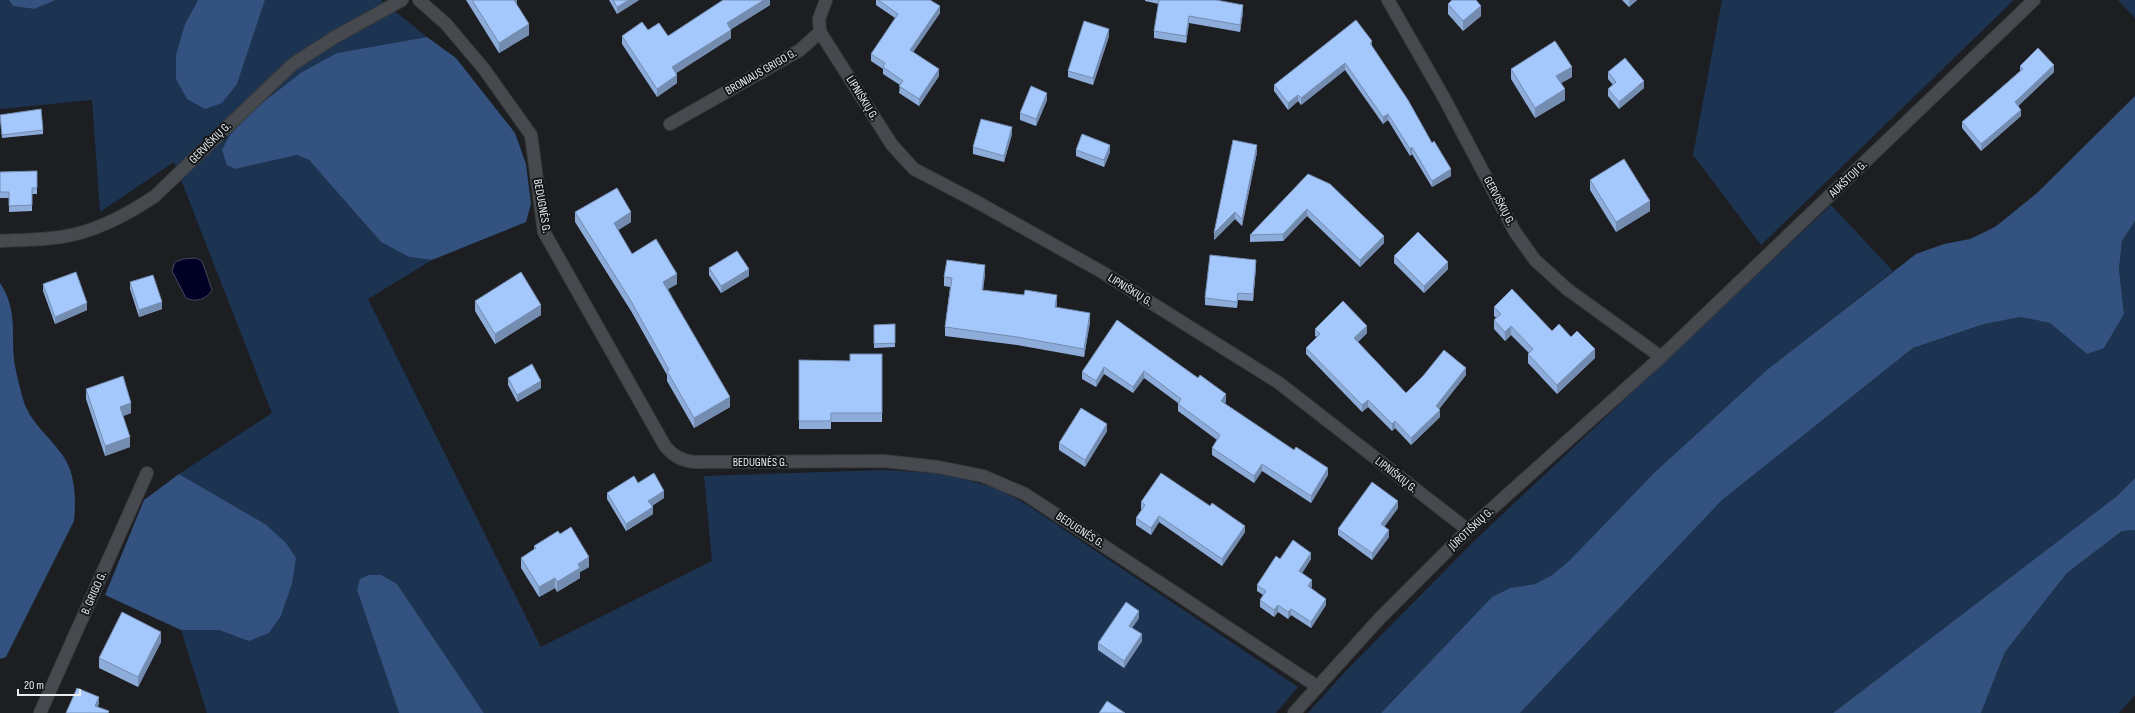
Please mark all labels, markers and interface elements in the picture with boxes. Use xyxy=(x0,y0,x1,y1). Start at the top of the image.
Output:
street label: BRONIAUS GRIGO G. xyxy=(723,46,799,98)
street label: LIPNIŠKIŲ G. xyxy=(843,73,881,123)
street label: GERVIŠKIŲ G. xyxy=(186,119,234,167)
street label: AUKŠTOJI G. xyxy=(1825,157,1870,201)
street label: GERVIŠKIŲ G. xyxy=(1480,174,1518,228)
street label: BEDUGNĖS G. xyxy=(530,178,554,234)
street label: LIPNIŠKIŲ G. xyxy=(1105,271,1155,309)
street label: LIPNIŠKIŲ G. xyxy=(1372,454,1420,496)
street label: BEDUGNĖS G. xyxy=(733,455,787,470)
street label: JŪROTIŠKIŲ G. xyxy=(1445,504,1497,554)
street label: BEDUGNĖS G. xyxy=(1053,509,1107,551)
street label: B. GRIGO G. xyxy=(78,569,110,617)
scale bar xyxy=(18,671,80,697)
text: 20 m xyxy=(24,678,44,693)

